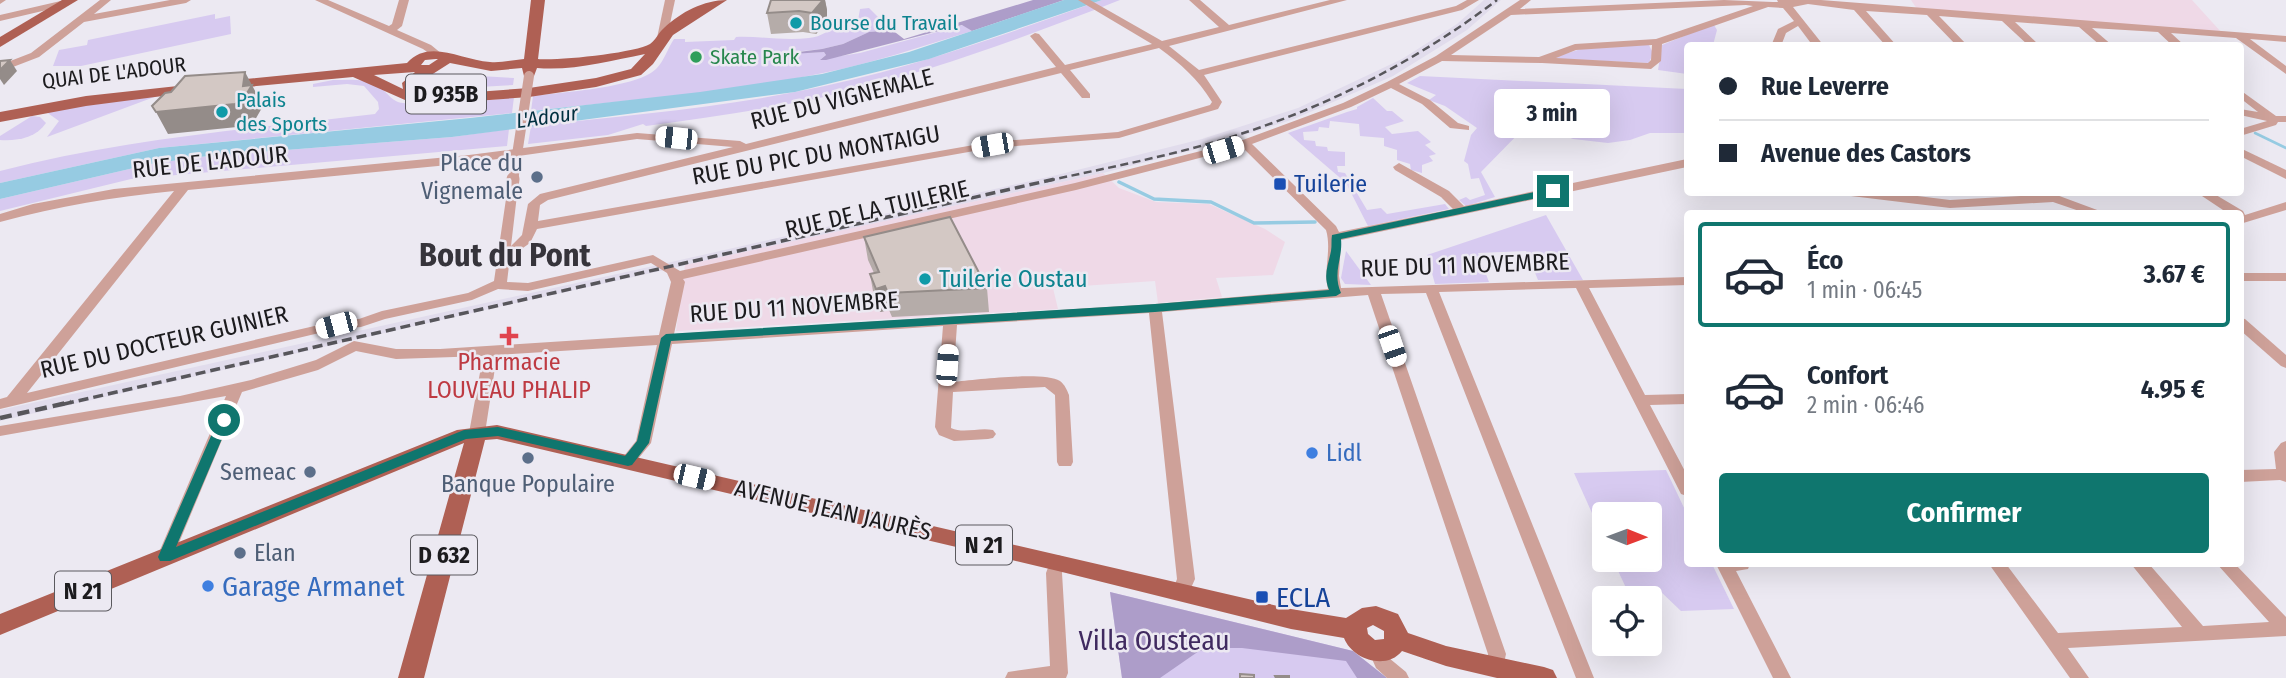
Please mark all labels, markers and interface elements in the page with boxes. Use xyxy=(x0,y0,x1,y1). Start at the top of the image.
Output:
place label: Bourse du Travail xyxy=(810,10,958,36)
marker: Bourse du Travail xyxy=(788,15,804,31)
place label: Skate Park xyxy=(710,44,800,70)
marker: Skate Park xyxy=(688,49,704,65)
street label: QUAI DE L'ADOUR xyxy=(41,51,188,95)
street label: RUE DU VIGNEMALE xyxy=(748,63,936,135)
text: Rue Leverre xyxy=(1761,71,1889,102)
road number: D 935B xyxy=(406,74,486,114)
place label: Palais des Sports xyxy=(236,87,327,137)
callout: 3 min xyxy=(1495,90,1611,138)
text: 3 min xyxy=(1526,99,1578,127)
water label: L'Adour xyxy=(515,100,580,134)
marker: Palais des Sports xyxy=(214,104,230,120)
street label: RUE DU PIC DU MONTAIGU xyxy=(690,119,942,191)
car xyxy=(655,125,698,151)
car xyxy=(970,131,1015,159)
car xyxy=(1200,134,1247,166)
text: Avenue des Castors xyxy=(1761,138,1971,169)
street label: RUE DE L'ADOUR xyxy=(131,140,289,184)
place label: Place du Vignemale xyxy=(421,149,523,205)
marker: Place du Vignemale xyxy=(529,169,545,185)
place label: Tuilerie xyxy=(1294,170,1367,198)
street label: RUE DE LA TUILERIE xyxy=(782,174,972,244)
route end xyxy=(1537,175,1569,207)
marker: Tuilerie xyxy=(1272,176,1288,192)
district label: Bout du Pont xyxy=(419,236,592,274)
icon: car xyxy=(1723,243,1786,306)
text: Éco xyxy=(1807,245,1844,276)
street label: RUE DU 11 NOVEMBRE xyxy=(1360,247,1570,283)
text: 3.67 € xyxy=(2143,259,2205,290)
place label: Tuilerie Oustau xyxy=(939,265,1088,293)
marker: Tuilerie Oustau xyxy=(917,271,933,287)
text: 1 min · 06:45 xyxy=(1807,276,1922,304)
street label: RUE DU 11 NOVEMBRE xyxy=(689,286,899,328)
street label: RUE DU DOCTEUR GUINIER xyxy=(38,300,290,384)
car xyxy=(313,309,360,341)
car xyxy=(1376,323,1409,369)
marker: Pharmacie LOUVEAU PHALIP xyxy=(501,328,517,344)
car xyxy=(936,343,959,387)
place label: Pharmacie LOUVEAU PHALIP xyxy=(427,348,591,404)
icon: car xyxy=(1723,358,1786,421)
text: Confort xyxy=(1807,360,1888,391)
text: 4.95 € xyxy=(2141,374,2205,405)
text: 2 min · 06:46 xyxy=(1807,391,1925,419)
route start xyxy=(208,404,240,436)
place label: Lidl xyxy=(1326,439,1362,467)
marker: Lidl xyxy=(1304,445,1320,461)
marker: Banque Populaire xyxy=(520,450,536,466)
place label: Semeac xyxy=(220,458,296,486)
car xyxy=(672,462,717,492)
marker: Semeac xyxy=(302,464,318,480)
place label: Banque Populaire xyxy=(441,470,615,498)
street label: AVENUE JEAN JAURÈS xyxy=(732,473,934,546)
button: Confirmer xyxy=(1719,473,2209,553)
north arrow xyxy=(1592,502,1662,572)
map controls xyxy=(1592,502,1662,656)
road number: N 21 xyxy=(956,526,1012,565)
road number: D 632 xyxy=(411,536,477,575)
place label: Elan xyxy=(254,539,296,567)
marker: Elan xyxy=(232,545,248,561)
place label: Garage Armanet xyxy=(222,570,406,603)
road number: N 21 xyxy=(55,572,111,610)
marker: Garage Armanet xyxy=(200,578,216,594)
place label: ECLA xyxy=(1276,581,1330,614)
button: locate xyxy=(1592,586,1662,656)
marker: ECLA xyxy=(1254,589,1270,605)
park label: Villa Ousteau xyxy=(1078,624,1230,657)

